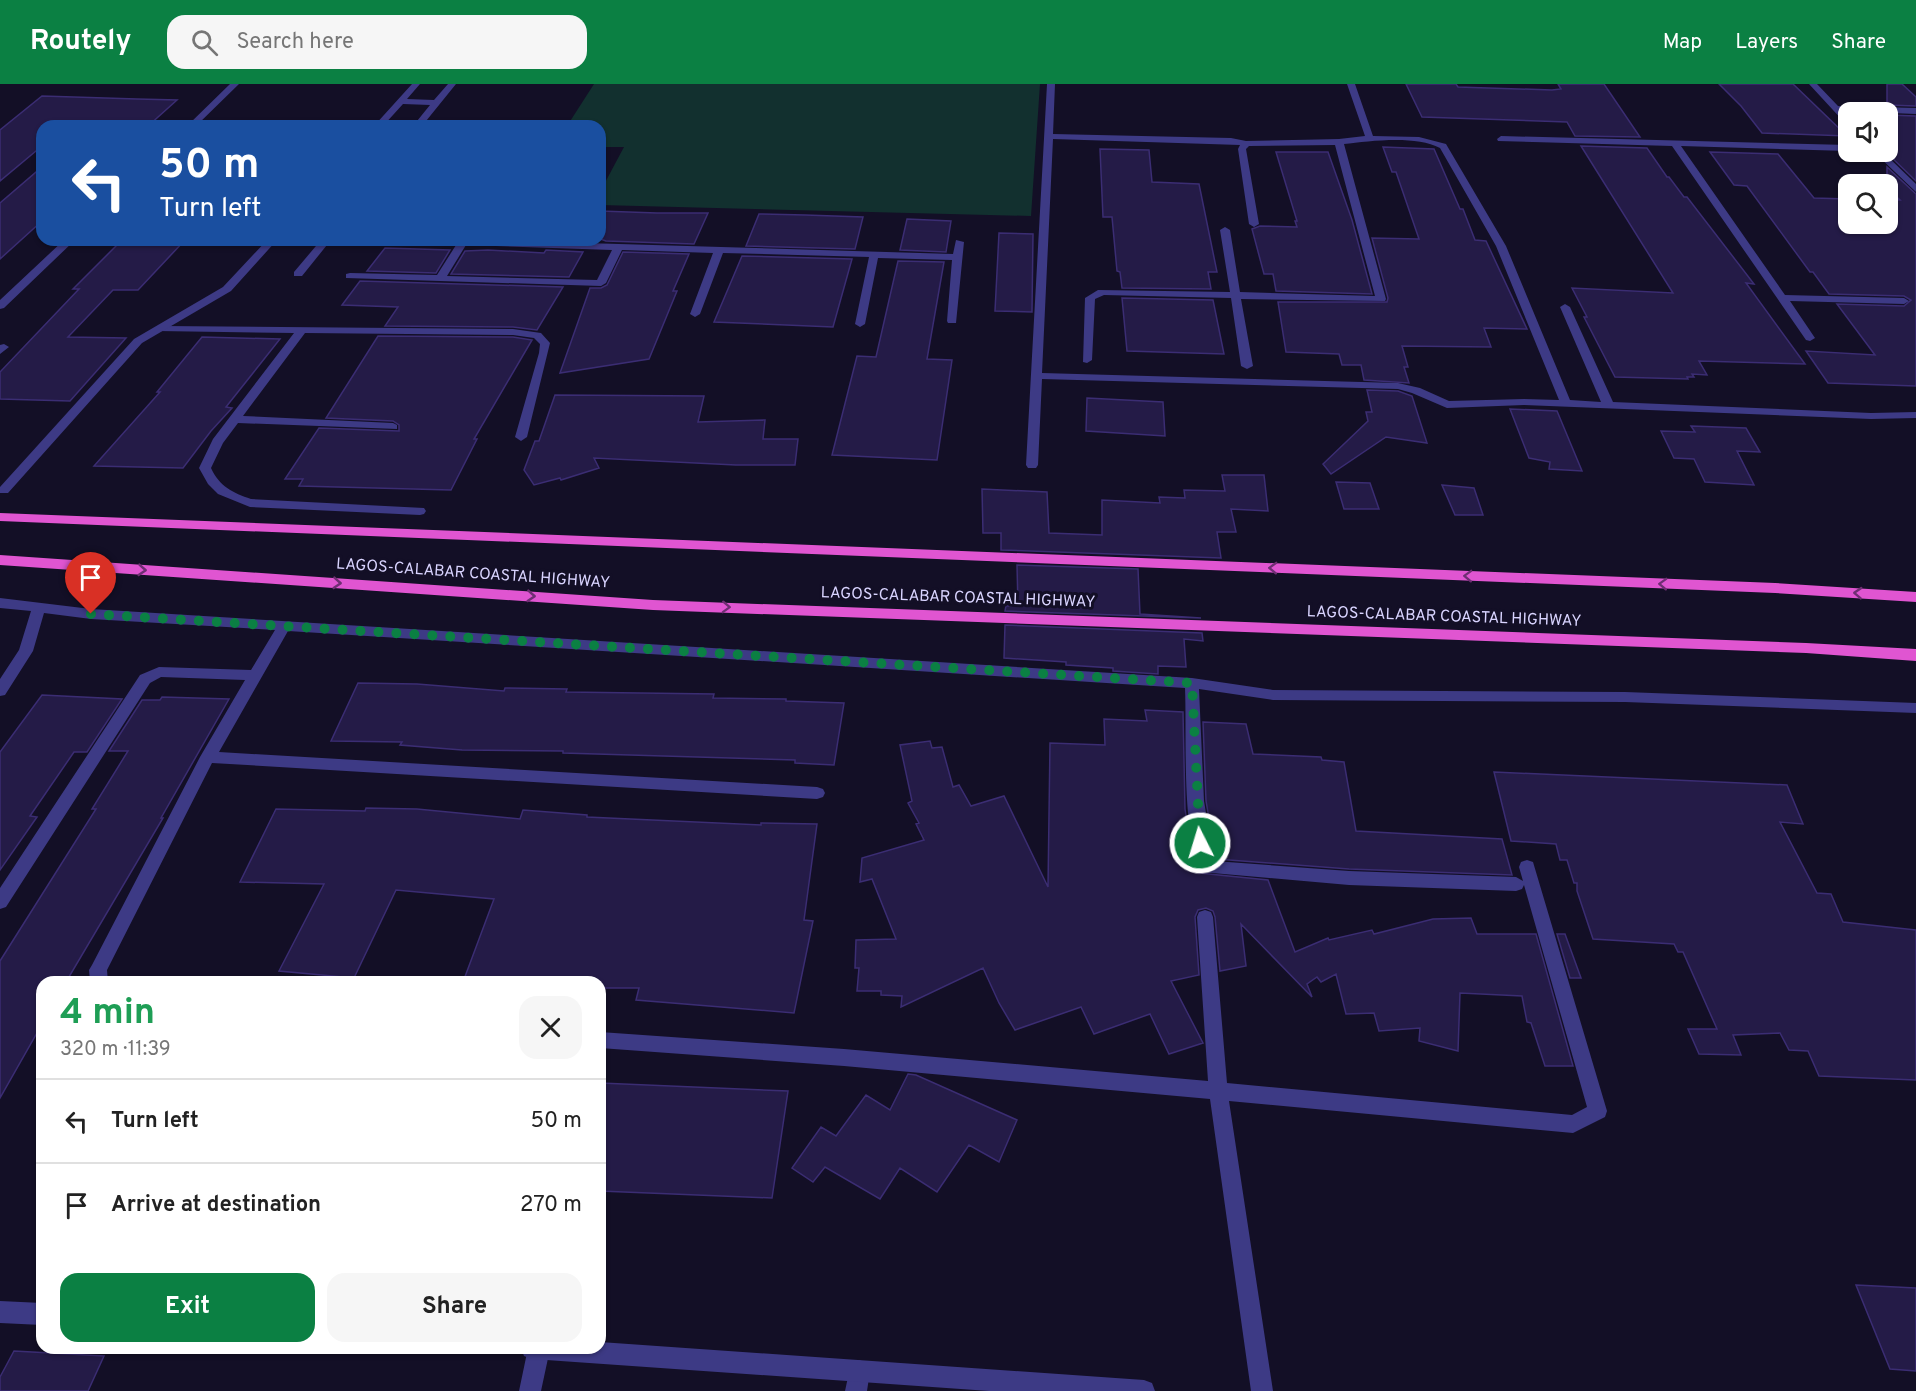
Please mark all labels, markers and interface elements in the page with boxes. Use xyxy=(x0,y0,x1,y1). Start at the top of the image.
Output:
search box xyxy=(167,15,587,69)
text: Routely xyxy=(30,24,131,60)
icon: search xyxy=(188,26,221,59)
text: Search here xyxy=(236,29,354,56)
text: Map xyxy=(1663,29,1702,56)
text: Layers xyxy=(1735,29,1798,56)
text: Share xyxy=(1831,29,1886,56)
map controls xyxy=(1838,102,1898,234)
button: sound xyxy=(1838,102,1898,162)
text: 50 m xyxy=(159,140,260,193)
icon: left xyxy=(60,144,138,222)
button: search xyxy=(1838,174,1898,234)
text: Turn left xyxy=(159,192,261,226)
pin xyxy=(65,552,116,614)
street label: LAGOS-CALABAR COASTAL HIGHWAY xyxy=(335,554,611,594)
icon: arrive xyxy=(74,561,107,594)
one-way arrow xyxy=(1269,561,1278,574)
one-way arrow xyxy=(138,563,147,576)
one-way arrow xyxy=(1463,569,1472,582)
one-way arrow xyxy=(332,576,341,589)
one-way arrow xyxy=(1658,577,1667,590)
street label: LAGOS-CALABAR COASTAL HIGHWAY xyxy=(820,583,1096,613)
one-way arrow xyxy=(1853,587,1862,600)
one-way arrow xyxy=(527,590,536,603)
one-way arrow xyxy=(721,601,730,614)
street label: LAGOS-CALABAR COASTAL HIGHWAY xyxy=(1306,602,1582,632)
position arrow xyxy=(1168,811,1232,875)
text: 4 min xyxy=(60,991,155,1037)
button: close xyxy=(519,996,582,1059)
text: 320 m · 11:39 xyxy=(60,1037,171,1063)
icon: left xyxy=(60,1105,93,1138)
text: Turn left xyxy=(111,1108,199,1135)
text: 50 m xyxy=(530,1108,582,1135)
icon: arrive xyxy=(60,1189,93,1222)
text: Arrive at destination xyxy=(111,1192,321,1219)
text: 270 m xyxy=(520,1192,582,1219)
button: Exit xyxy=(60,1273,315,1342)
button: Share xyxy=(327,1273,582,1342)

